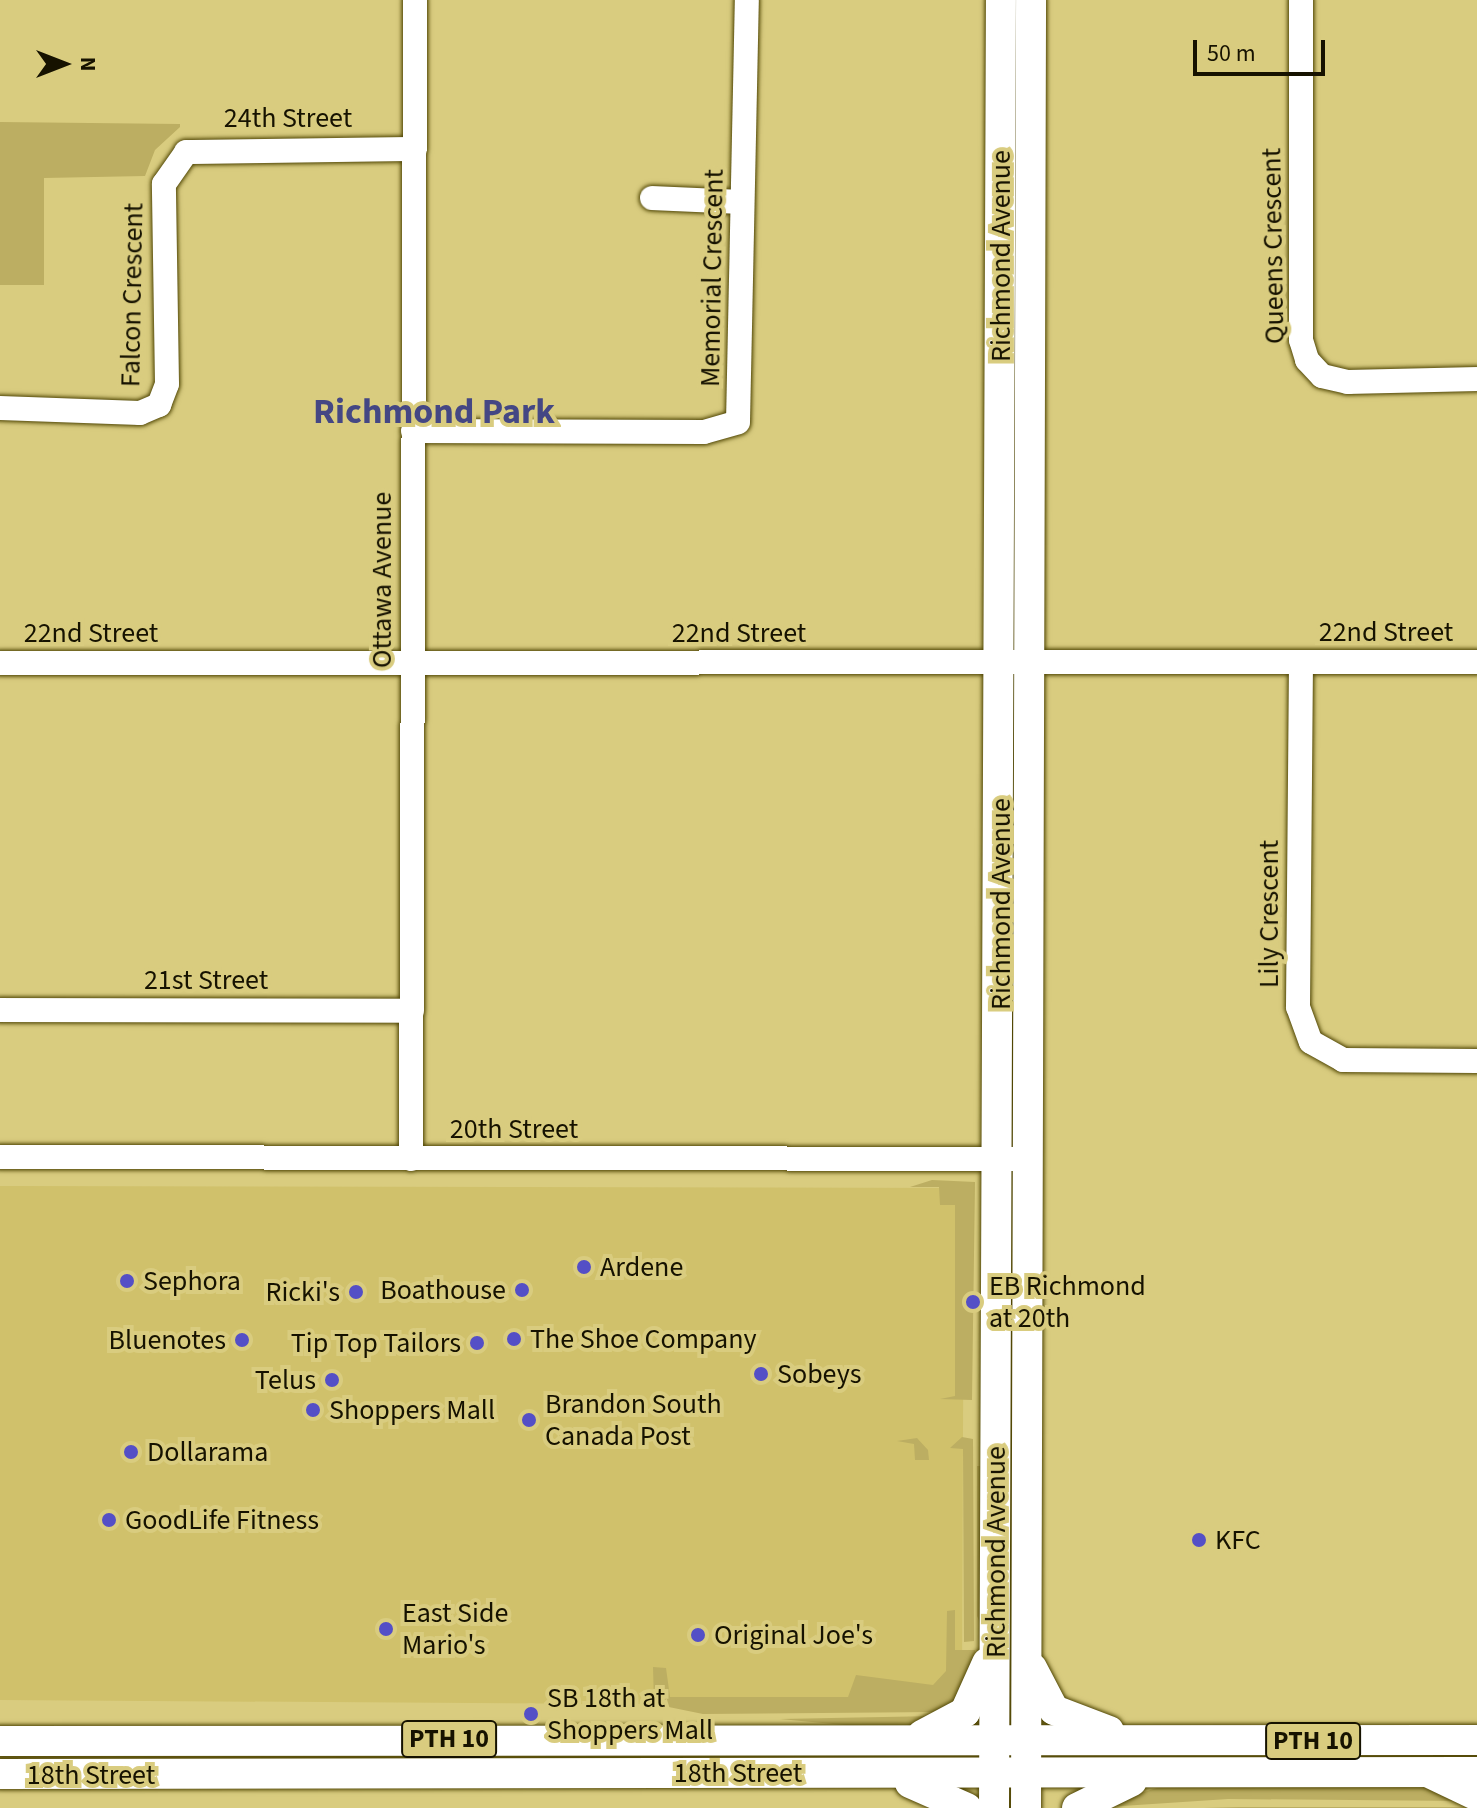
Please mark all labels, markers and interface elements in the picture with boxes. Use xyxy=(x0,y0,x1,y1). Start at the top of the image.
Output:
north arrow xyxy=(24,24,104,104)
scale bar xyxy=(1197,24,1329,74)
text: 50 m xyxy=(1207,36,1256,71)
text: N xyxy=(72,57,104,71)
street label: 24th Street xyxy=(224,101,352,135)
street label: Queens Crescent xyxy=(1254,148,1292,344)
street label: Richmond Avenue xyxy=(984,150,1018,362)
street label: Memorial Crescent xyxy=(693,169,731,387)
street label: Falcon Crescent xyxy=(114,203,150,387)
district label: Richmond Park xyxy=(313,390,555,434)
street label: Ottawa Avenue xyxy=(365,492,399,668)
street label: 22nd Street xyxy=(1319,615,1453,649)
street label: 22nd Street xyxy=(24,616,158,650)
street label: 22nd Street xyxy=(672,616,806,650)
street label: Richmond Avenue xyxy=(984,798,1018,1010)
street label: Lily Crescent xyxy=(1252,840,1286,988)
street label: 21st Street xyxy=(144,963,268,997)
street label: 20th Street xyxy=(450,1112,578,1146)
place label: Ardene xyxy=(600,1250,683,1284)
marker: Ardene xyxy=(575,1258,593,1276)
place label: Sephora xyxy=(143,1264,241,1298)
place label: EB Richmond at 20th xyxy=(989,1269,1146,1335)
marker: Sephora xyxy=(118,1272,136,1290)
place label: Boathouse xyxy=(380,1273,506,1307)
place label: Ricki's xyxy=(266,1275,340,1309)
marker: Boathouse xyxy=(513,1281,531,1299)
marker: Ricki's xyxy=(347,1283,365,1301)
marker: EB Richmond at 20th xyxy=(964,1293,982,1311)
place label: The Shoe Company xyxy=(530,1322,757,1356)
place label: Bluenotes xyxy=(109,1323,226,1357)
place label: Tip Top Tailors xyxy=(291,1326,461,1360)
marker: The Shoe Company xyxy=(505,1330,523,1348)
marker: Bluenotes xyxy=(233,1331,251,1349)
marker: Tip Top Tailors xyxy=(468,1334,486,1352)
place label: Sobeys xyxy=(777,1357,861,1391)
place label: Telus xyxy=(255,1363,316,1397)
marker: Sobeys xyxy=(752,1365,770,1383)
marker: Telus xyxy=(323,1371,341,1389)
place label: Brandon South Canada Post xyxy=(545,1387,722,1453)
place label: Shoppers Mall xyxy=(329,1393,495,1427)
marker: Shoppers Mall xyxy=(304,1401,322,1419)
marker: Brandon South Canada Post xyxy=(520,1411,538,1429)
place label: Dollarama xyxy=(147,1435,268,1469)
marker: Dollarama xyxy=(122,1443,140,1461)
street label: Richmond Avenue xyxy=(979,1446,1013,1658)
place label: GoodLife Fitness xyxy=(125,1503,319,1537)
marker: GoodLife Fitness xyxy=(100,1511,118,1529)
place label: KFC xyxy=(1215,1523,1261,1557)
marker: KFC xyxy=(1190,1531,1208,1549)
place label: East Side Mario's xyxy=(402,1596,508,1662)
place label: Original Joe's xyxy=(714,1618,873,1652)
marker: East Side Mario's xyxy=(377,1620,395,1638)
marker: Original Joe's xyxy=(689,1626,707,1644)
place label: SB 18th at Shoppers Mall xyxy=(547,1681,713,1747)
marker: SB 18th at Shoppers Mall xyxy=(522,1705,540,1723)
road number: PTH 10 xyxy=(401,1717,497,1761)
road number: PTH 10 xyxy=(1265,1719,1361,1763)
street label: 18th Street xyxy=(674,1756,802,1790)
street label: 18th Street xyxy=(27,1758,155,1792)

